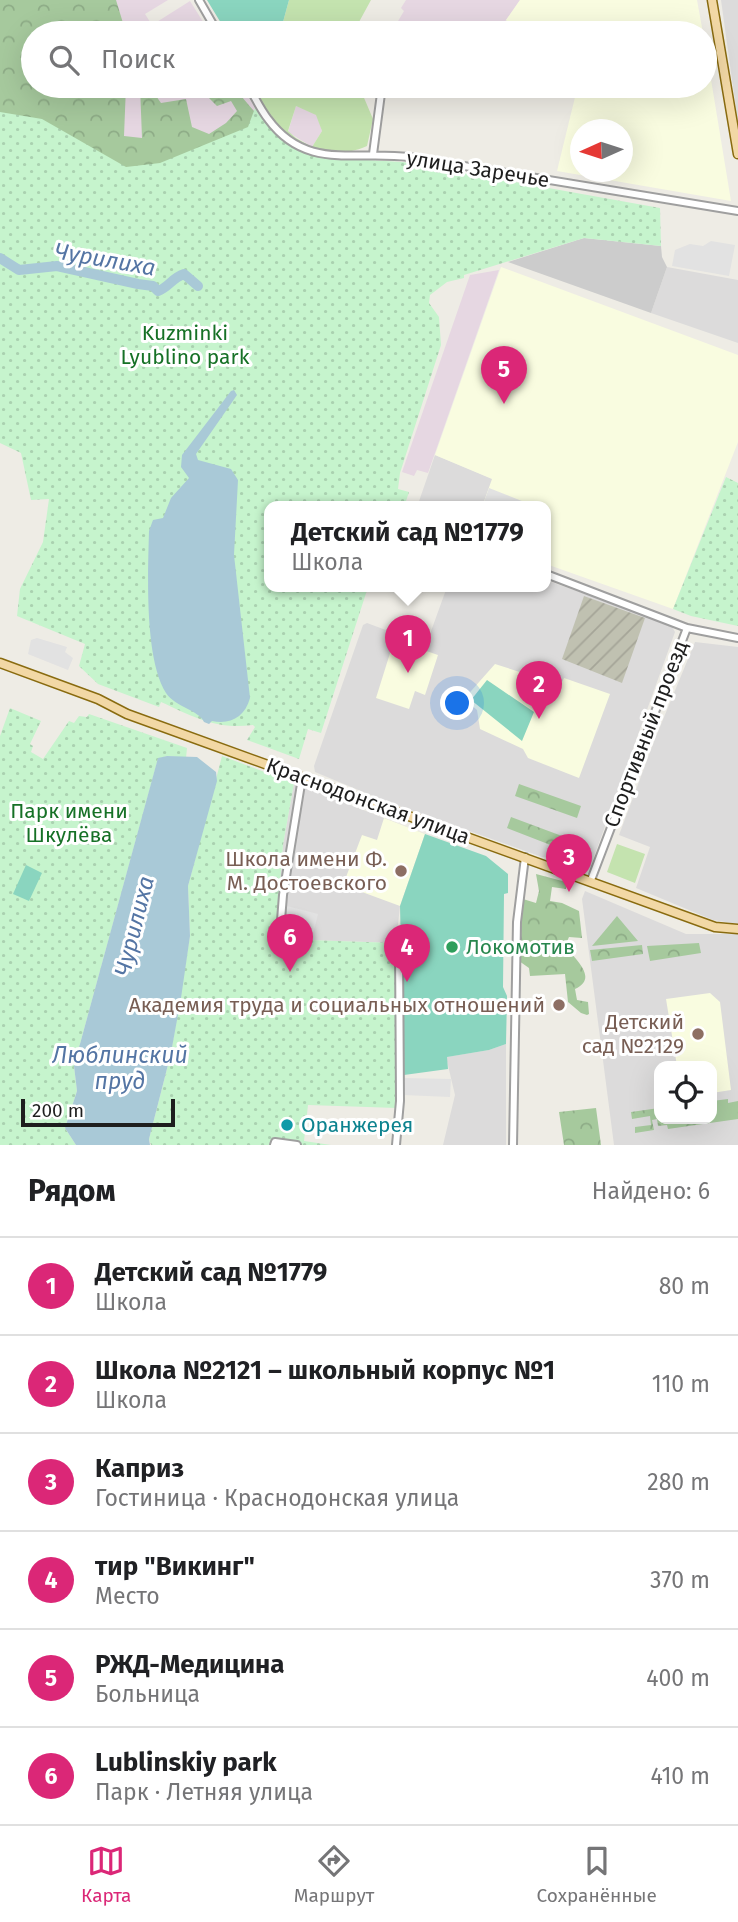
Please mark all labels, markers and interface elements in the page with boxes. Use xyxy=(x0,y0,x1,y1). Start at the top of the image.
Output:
search box xyxy=(21,21,717,98)
icon: search xyxy=(45,41,83,79)
text: Поиск xyxy=(101,44,175,75)
north arrow xyxy=(570,119,633,182)
street label: улица Заречье xyxy=(405,145,551,193)
water label: Чурилиха xyxy=(52,236,158,282)
park label: Kuzminki Lyublino park xyxy=(121,320,250,370)
pin: 5 xyxy=(481,346,527,404)
popup xyxy=(264,501,551,592)
text: Детский сад №1779 xyxy=(291,517,524,548)
text: Школа xyxy=(291,548,363,576)
pin: 1 xyxy=(385,615,431,673)
street label: Спортивный проезд xyxy=(598,637,694,831)
pin: 2 xyxy=(516,661,562,719)
your location xyxy=(440,686,474,720)
street label: Краснодонская улица xyxy=(263,752,473,850)
park label: Парк имени Шкулёва xyxy=(10,798,128,848)
pin: 3 xyxy=(546,834,592,892)
place label: Школа имени Ф. М. Достоевского xyxy=(225,846,387,896)
marker: Школа имени Ф. М. Достоевского xyxy=(393,863,409,879)
water label: Чурилиха xyxy=(108,873,160,979)
pin: 6 xyxy=(267,914,313,972)
pin: 4 xyxy=(384,924,430,982)
place label: Локомотив xyxy=(466,934,575,960)
marker: Локомотив xyxy=(444,939,460,955)
place label: Академия труда и социальных отношений xyxy=(129,992,545,1018)
marker: Академия труда и социальных отношений xyxy=(551,997,567,1013)
place label: Детский сад №2129 xyxy=(582,1009,684,1059)
marker: Детский сад №2129 xyxy=(690,1026,706,1042)
water label: Люблинский пруд xyxy=(51,1041,188,1095)
map controls xyxy=(654,1061,717,1124)
button: locate xyxy=(654,1061,717,1124)
scale bar xyxy=(21,1096,175,1128)
text: 200 m xyxy=(32,1099,84,1122)
place label: Оранжерея xyxy=(301,1112,413,1138)
marker: Оранжерея xyxy=(279,1117,295,1133)
text: Рядом xyxy=(28,1173,116,1209)
text: Найдено: 6 xyxy=(592,1177,710,1205)
text: Детский сад №1779 xyxy=(95,1257,327,1288)
text: 1 xyxy=(46,1272,56,1300)
text: 80 m xyxy=(659,1272,710,1300)
text: Школа xyxy=(95,1288,167,1316)
text: Школа №2121 – школьный корпус №1 xyxy=(95,1355,555,1386)
text: 2 xyxy=(45,1370,57,1398)
text: 110 m xyxy=(652,1370,710,1398)
text: Школа xyxy=(95,1386,167,1414)
text: Каприз xyxy=(95,1453,184,1484)
text: 3 xyxy=(45,1468,57,1496)
text: 280 m xyxy=(647,1468,710,1496)
text: Гостиница · Краснодонская улица xyxy=(95,1484,459,1512)
text: тир "Викинг" xyxy=(95,1551,255,1582)
text: 4 xyxy=(45,1566,58,1594)
text: 370 m xyxy=(650,1566,710,1594)
text: Место xyxy=(95,1582,160,1610)
text: РЖД-Медицина xyxy=(95,1649,285,1680)
text: 5 xyxy=(45,1664,57,1692)
text: 400 m xyxy=(646,1664,710,1692)
text: Больница xyxy=(95,1680,200,1708)
text: Lublinskiy park xyxy=(95,1747,277,1778)
text: 6 xyxy=(45,1762,57,1790)
text: 410 m xyxy=(650,1762,710,1790)
text: Парк · Летняя улица xyxy=(95,1778,313,1806)
tab: Карта xyxy=(81,1842,131,1907)
tab: Маршрут xyxy=(294,1842,374,1907)
tab: Сохранённые xyxy=(537,1842,657,1907)

